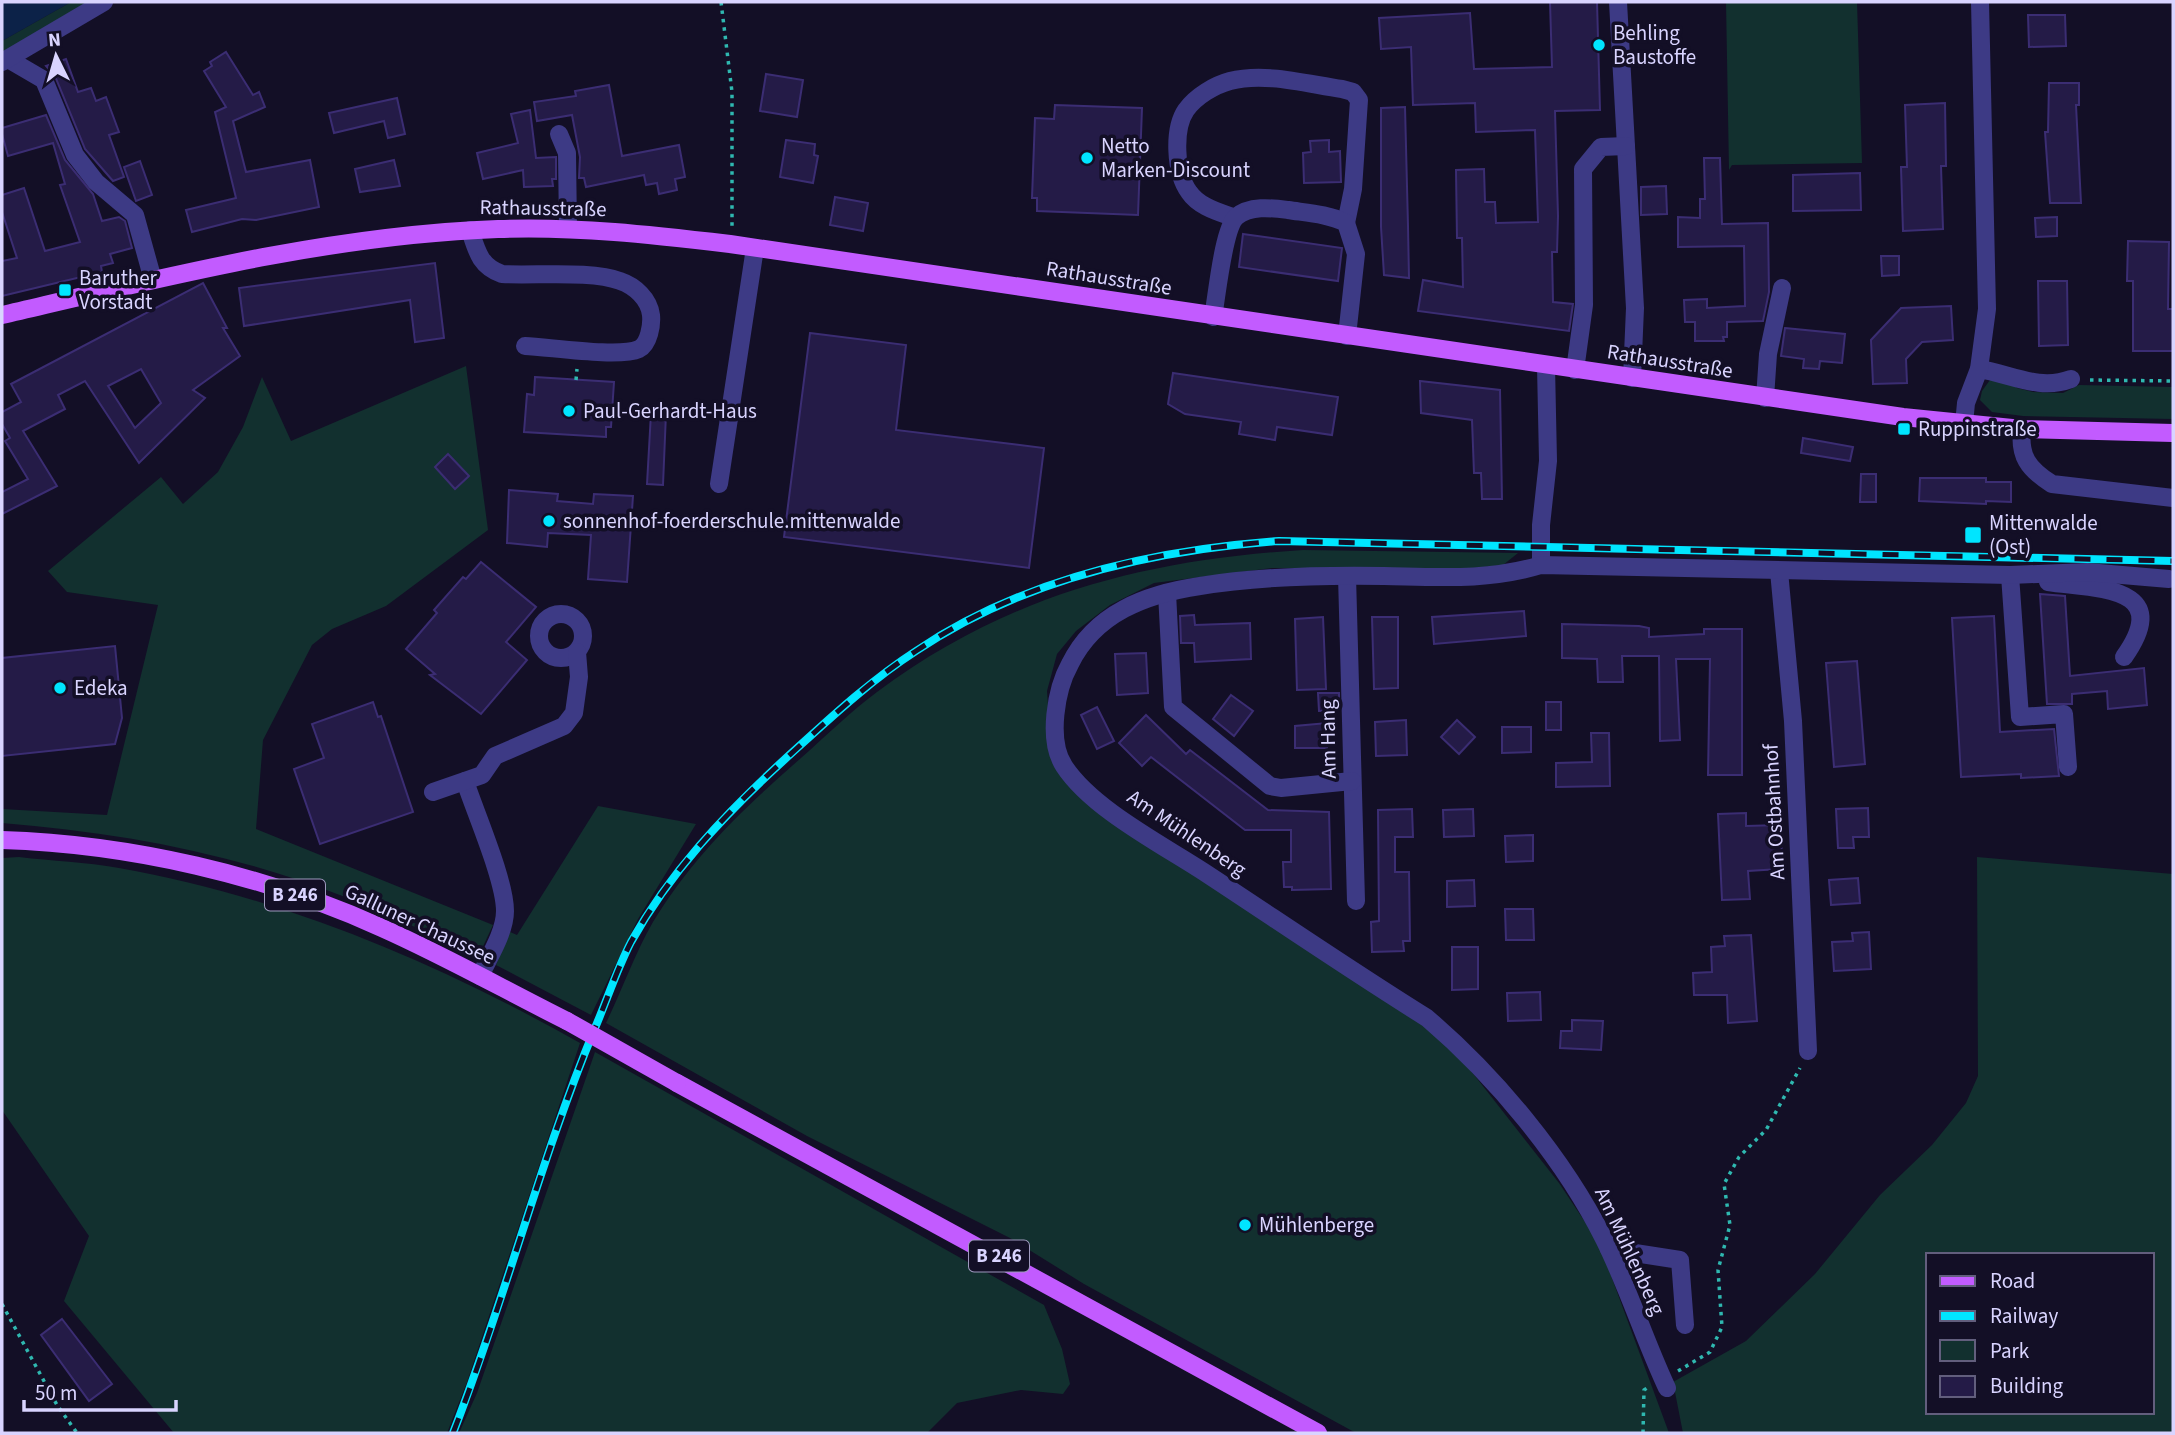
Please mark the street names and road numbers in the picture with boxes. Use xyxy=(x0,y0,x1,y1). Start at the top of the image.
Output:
street label: Rathausstraße xyxy=(479,192,607,224)
street label: Rathausstraße xyxy=(1044,253,1174,303)
street label: Rathausstraße xyxy=(1605,336,1735,386)
street label: Am Hang xyxy=(1312,699,1344,779)
street label: Am Ostbahnhof xyxy=(1755,742,1793,881)
street label: Am Mühlenberg xyxy=(1121,782,1253,884)
street label: Galluner Chaussee xyxy=(340,876,500,972)
road number: B 246 xyxy=(265,880,325,911)
street label: Am Mühlenberg xyxy=(1587,1182,1673,1320)
road number: B 246 xyxy=(969,1240,1029,1272)

